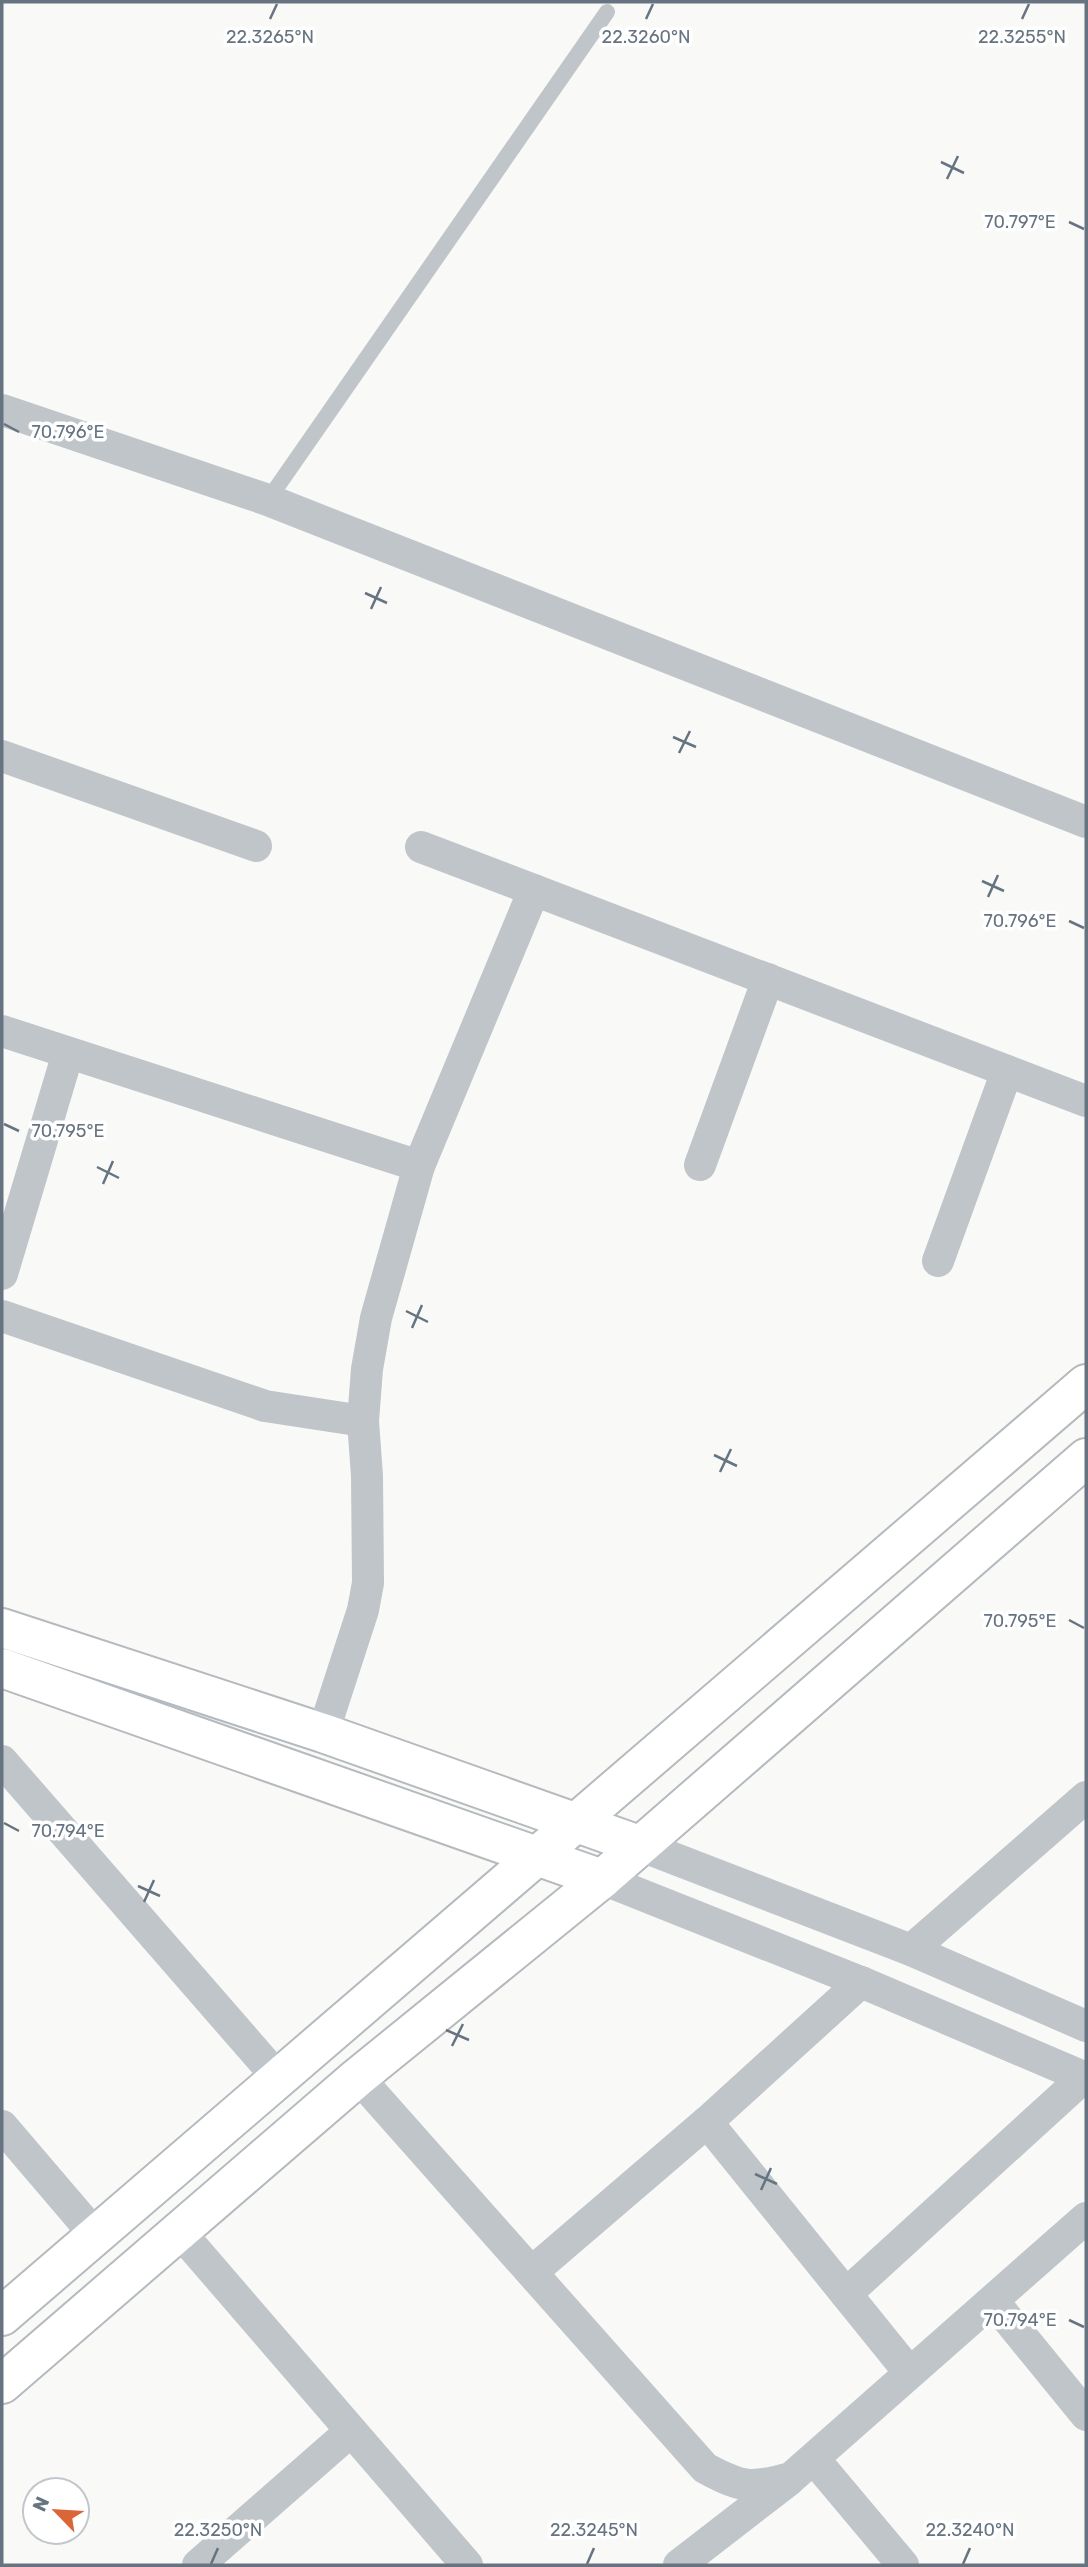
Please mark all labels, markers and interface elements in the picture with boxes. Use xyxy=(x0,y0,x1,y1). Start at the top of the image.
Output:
text: 22.3265°N xyxy=(226,26,314,48)
text: 22.3260°N xyxy=(602,26,690,48)
text: 22.3255°N xyxy=(978,26,1066,48)
text: 70.797°E xyxy=(984,211,1056,233)
text: 70.796°E xyxy=(32,421,104,443)
text: 70.796°E xyxy=(984,910,1056,932)
text: 70.795°E xyxy=(32,1120,104,1142)
text: 70.795°E xyxy=(984,1610,1056,1632)
text: 70.794°E xyxy=(31,1820,105,1842)
text: 70.794°E xyxy=(983,2309,1057,2331)
north arrow xyxy=(21,2476,91,2546)
text: N xyxy=(28,2493,54,2515)
text: 22.3250°N xyxy=(174,2519,262,2541)
text: 22.3245°N xyxy=(550,2519,638,2541)
text: 22.3240°N xyxy=(926,2519,1014,2541)

